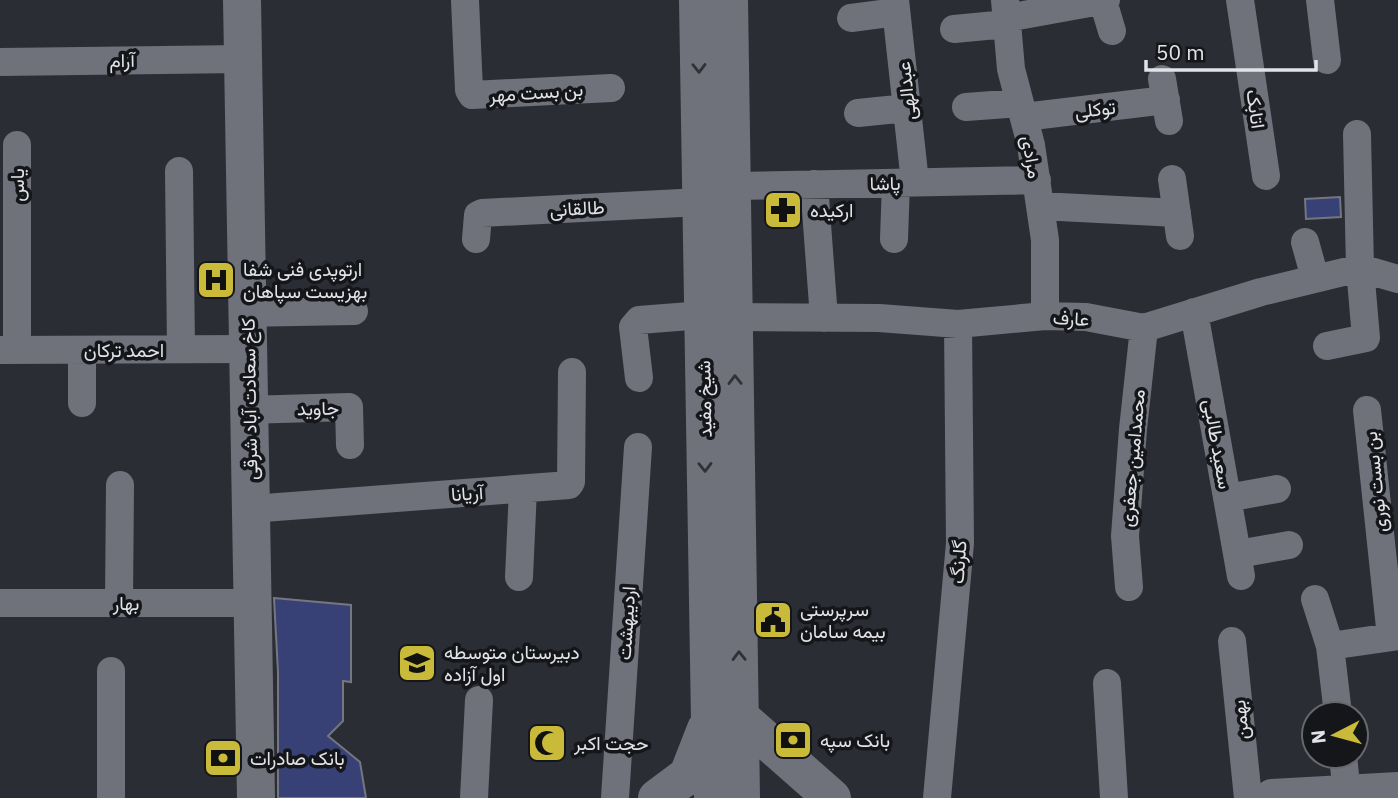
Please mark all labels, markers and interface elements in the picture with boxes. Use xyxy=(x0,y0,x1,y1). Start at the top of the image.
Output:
scale bar xyxy=(1146,28,1316,72)
text: 50 m xyxy=(1156,38,1205,66)
street label: آرام xyxy=(109,48,136,73)
street label: عبدالهی xyxy=(891,60,921,122)
one-way arrow xyxy=(691,63,707,74)
street label: بن بست مهر xyxy=(487,77,584,107)
street label: اتابک xyxy=(1241,88,1271,130)
street label: توکلی xyxy=(1073,95,1117,123)
street label: مرادی xyxy=(1016,134,1048,180)
street label: یاس xyxy=(5,168,29,202)
street label: پاشا xyxy=(869,171,901,197)
pharmacy icon: ارکیده xyxy=(762,189,804,231)
street label: طالقانی xyxy=(549,195,605,221)
place label: ارکیده xyxy=(810,198,853,222)
place label: ارتوپدی فنی شفا بهزیست سپاهان xyxy=(243,257,367,305)
hospital icon: ارتوپدی فنی شفا بهزیست سپاهان xyxy=(195,259,237,301)
street label: عارف xyxy=(1052,305,1090,331)
street label: کاخ سعادت آباد شرقی xyxy=(236,318,263,480)
street label: احمد ترکان xyxy=(84,338,164,362)
street label: شیخ مفید xyxy=(691,360,719,438)
one-way arrow xyxy=(728,374,743,385)
street label: محمدامین جعفری xyxy=(1114,388,1150,528)
street label: جاوید xyxy=(297,396,339,420)
street label: سعید طالبی xyxy=(1198,397,1238,491)
street label: بن بست نوری xyxy=(1358,430,1392,534)
one-way arrow xyxy=(698,462,713,473)
street label: آریانا xyxy=(450,480,485,506)
street label: گلرنگ xyxy=(945,539,971,585)
street label: اردیبهشت xyxy=(611,585,641,661)
street label: بهار xyxy=(112,591,139,615)
place label: سرپرستی بیمه سامان xyxy=(800,597,886,643)
public building icon: سرپرستی بیمه سامان xyxy=(752,599,794,641)
place label: دبیرستان متوسطه اول آزاده xyxy=(444,640,580,686)
school or university icon: دبیرستان متوسطه اول آزاده xyxy=(396,642,438,684)
one-way arrow xyxy=(731,651,747,661)
street label: بهمن xyxy=(1226,699,1254,741)
north arrow xyxy=(1300,700,1370,770)
bank icon: بانک سپه xyxy=(772,719,814,761)
mosque icon: حجت اکبر xyxy=(526,722,568,764)
place label: بانک سپه xyxy=(820,728,890,754)
text: N xyxy=(1305,729,1331,745)
place label: حجت اکبر xyxy=(573,731,649,755)
bank icon: بانک صادرات xyxy=(202,737,244,779)
place label: بانک صادرات xyxy=(250,746,345,770)

